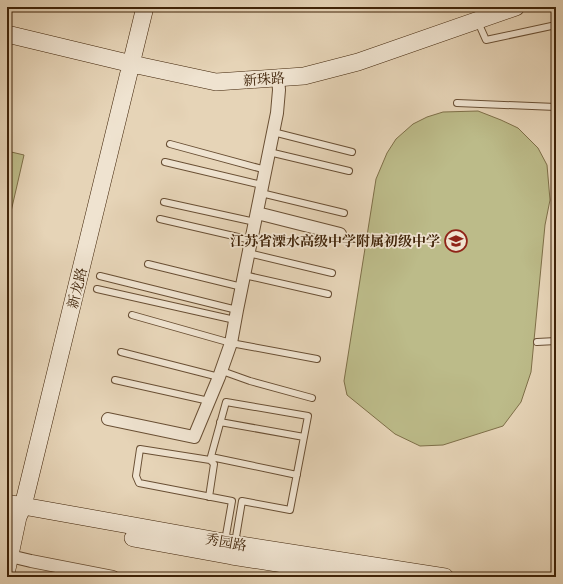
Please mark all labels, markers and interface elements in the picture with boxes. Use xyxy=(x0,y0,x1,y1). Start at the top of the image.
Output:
street label: 新珠路 xyxy=(242,70,286,90)
school or university icon: 江苏省溧水高级中学附属初级中学 xyxy=(443,228,469,254)
place label: 江苏省溧水高级中学附属初级中学 xyxy=(230,233,440,251)
street label: 新龙路 xyxy=(64,266,92,311)
street label: 秀园路 xyxy=(204,530,248,555)

